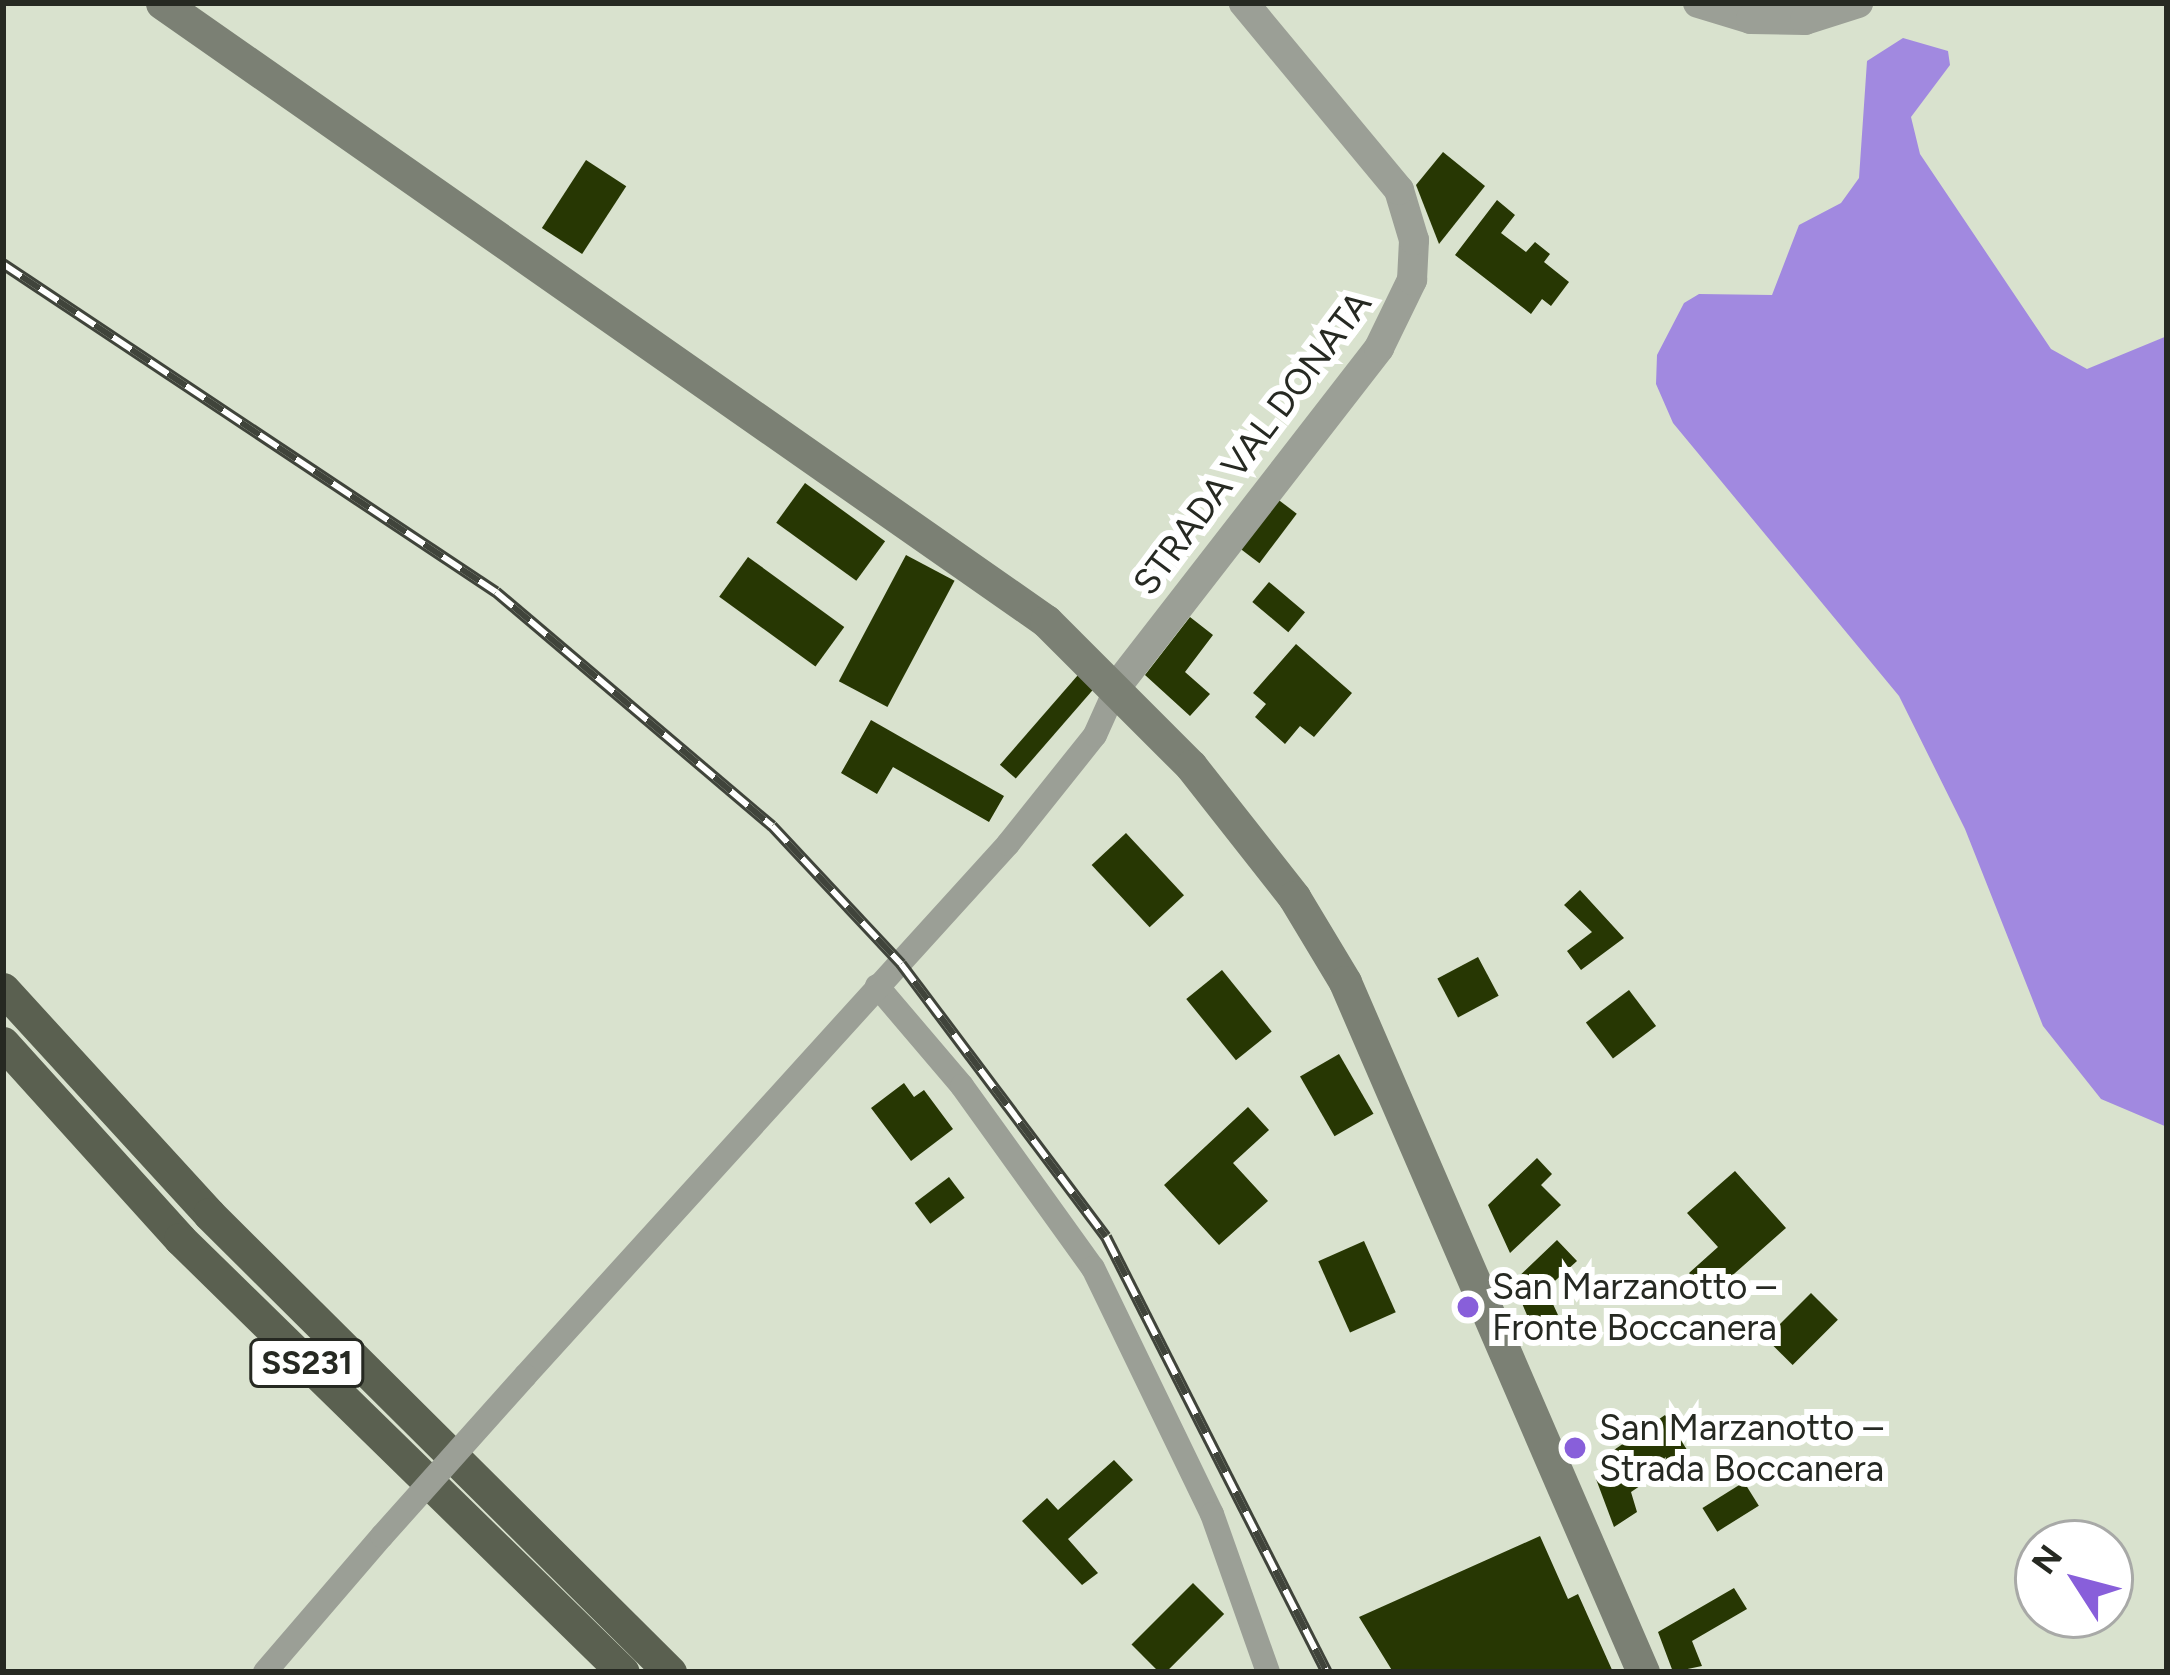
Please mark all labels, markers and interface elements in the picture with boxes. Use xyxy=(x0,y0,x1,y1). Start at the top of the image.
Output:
street label: STRADA VAL DONATA xyxy=(1124,283,1380,603)
place label: San Marzanotto – Fronte Boccanera xyxy=(1492,1264,1777,1349)
marker: San Marzanotto – Fronte Boccanera xyxy=(1455,1294,1481,1320)
road number: SS231 xyxy=(247,1336,367,1390)
place label: San Marzanotto – Strada Boccanera xyxy=(1599,1405,1884,1490)
marker: San Marzanotto – Strada Boccanera xyxy=(1562,1435,1588,1461)
north arrow xyxy=(2014,1519,2134,1639)
text: N xyxy=(2024,1538,2070,1581)

